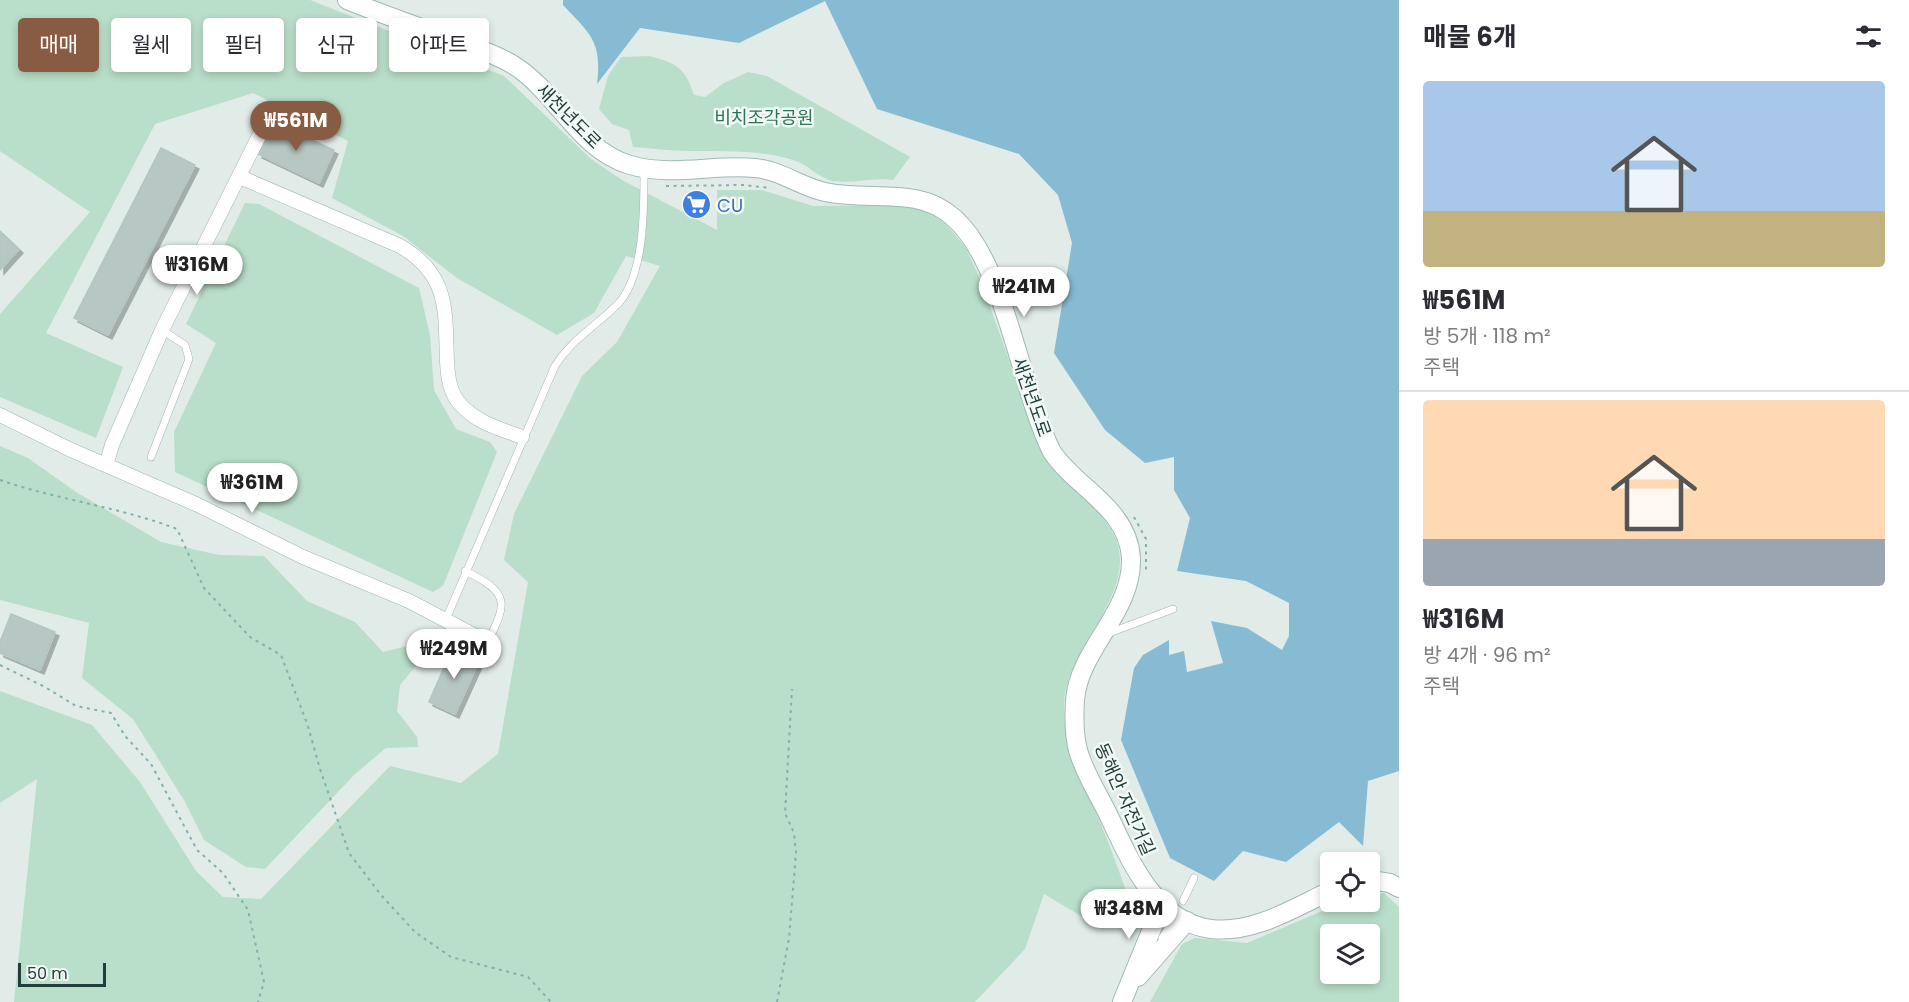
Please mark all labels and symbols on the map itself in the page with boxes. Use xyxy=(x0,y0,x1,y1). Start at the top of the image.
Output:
street label: 새천년도로 xyxy=(531,78,607,154)
pin: ₩561M xyxy=(254,101,338,152)
park label: 비치조각공원 xyxy=(714,105,814,130)
supermarket icon: CU xyxy=(680,189,712,221)
place label: CU xyxy=(717,193,743,218)
pin: ₩316M xyxy=(155,245,239,296)
pin: ₩241M xyxy=(982,267,1066,318)
street label: 새천년도로 xyxy=(1007,354,1057,440)
pin: ₩361M xyxy=(210,463,294,514)
pin: ₩249M xyxy=(412,629,496,680)
street label: 동해안 자전거길 xyxy=(1089,739,1161,859)
pin: ₩348M xyxy=(1087,889,1171,940)
scale bar xyxy=(18,960,106,988)

